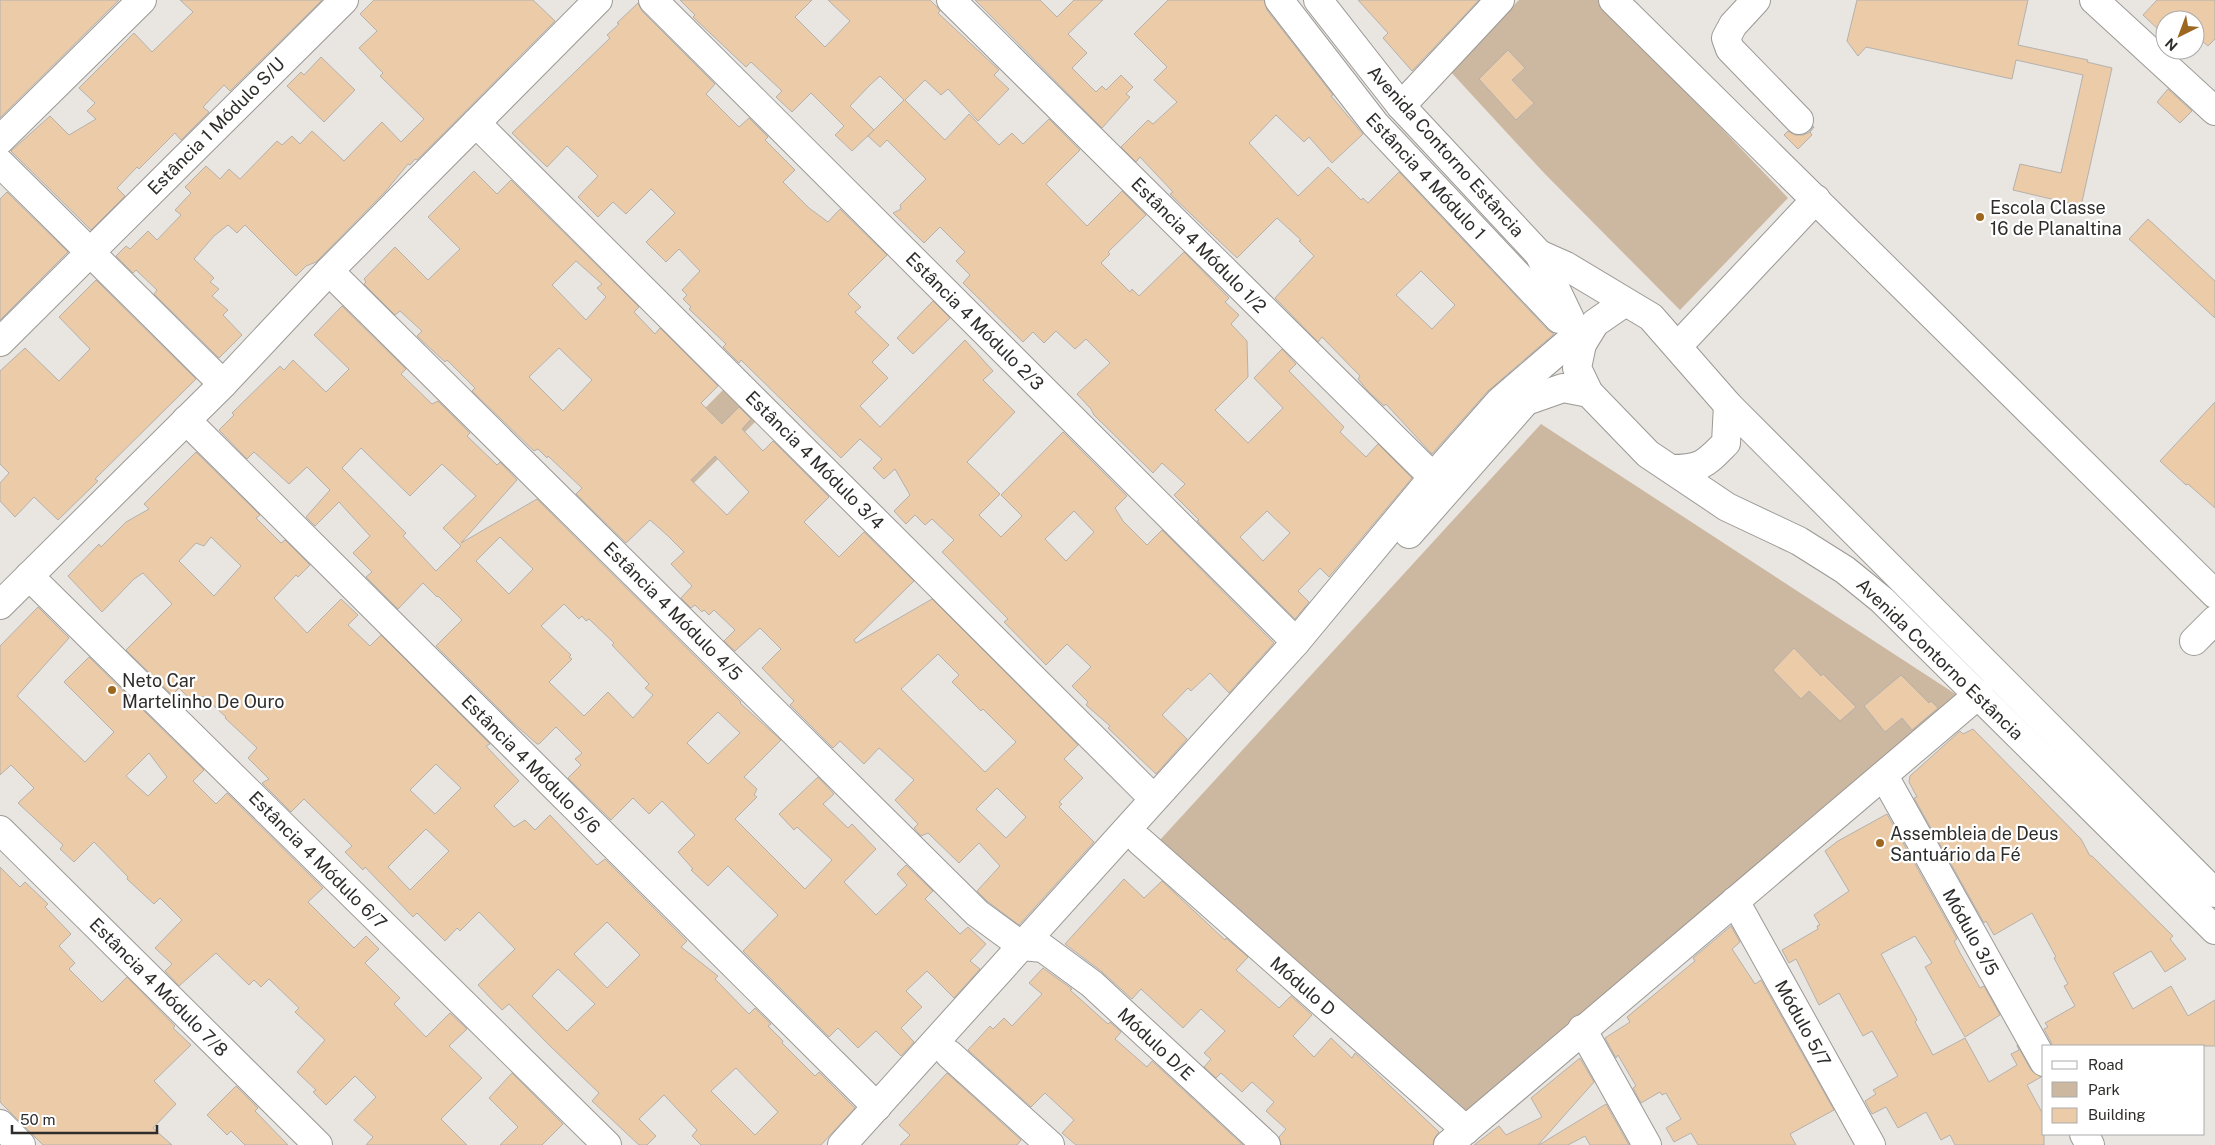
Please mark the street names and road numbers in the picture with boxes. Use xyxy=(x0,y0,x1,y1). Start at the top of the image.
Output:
street label: Estância 1 Módulo S/U xyxy=(143,53,289,199)
street label: Avenida Contorno Estância xyxy=(1363,61,1529,241)
street label: Estância 4 Módulo 1 xyxy=(1362,108,1490,244)
street label: Estância 4 Módulo 1/2 xyxy=(1127,173,1271,317)
street label: Estância 4 Módulo 2/3 xyxy=(902,248,1048,394)
street label: Estância 4 Módulo 3/4 xyxy=(741,386,889,534)
street label: Estância 4 Módulo 4/5 xyxy=(599,537,747,685)
street label: Avenida Contorno Estância xyxy=(1852,574,2028,744)
street label: Estância 4 Módulo 5/6 xyxy=(457,690,605,838)
street label: Estância 4 Módulo 6/7 xyxy=(245,787,391,933)
street label: Módulo 3/5 xyxy=(1939,885,2003,979)
street label: Estância 4 Módulo 7/8 xyxy=(86,914,232,1060)
street label: Módulo D xyxy=(1266,952,1340,1020)
street label: Módulo 5/7 xyxy=(1771,976,1835,1070)
street label: Módulo D/E xyxy=(1113,1003,1199,1085)

